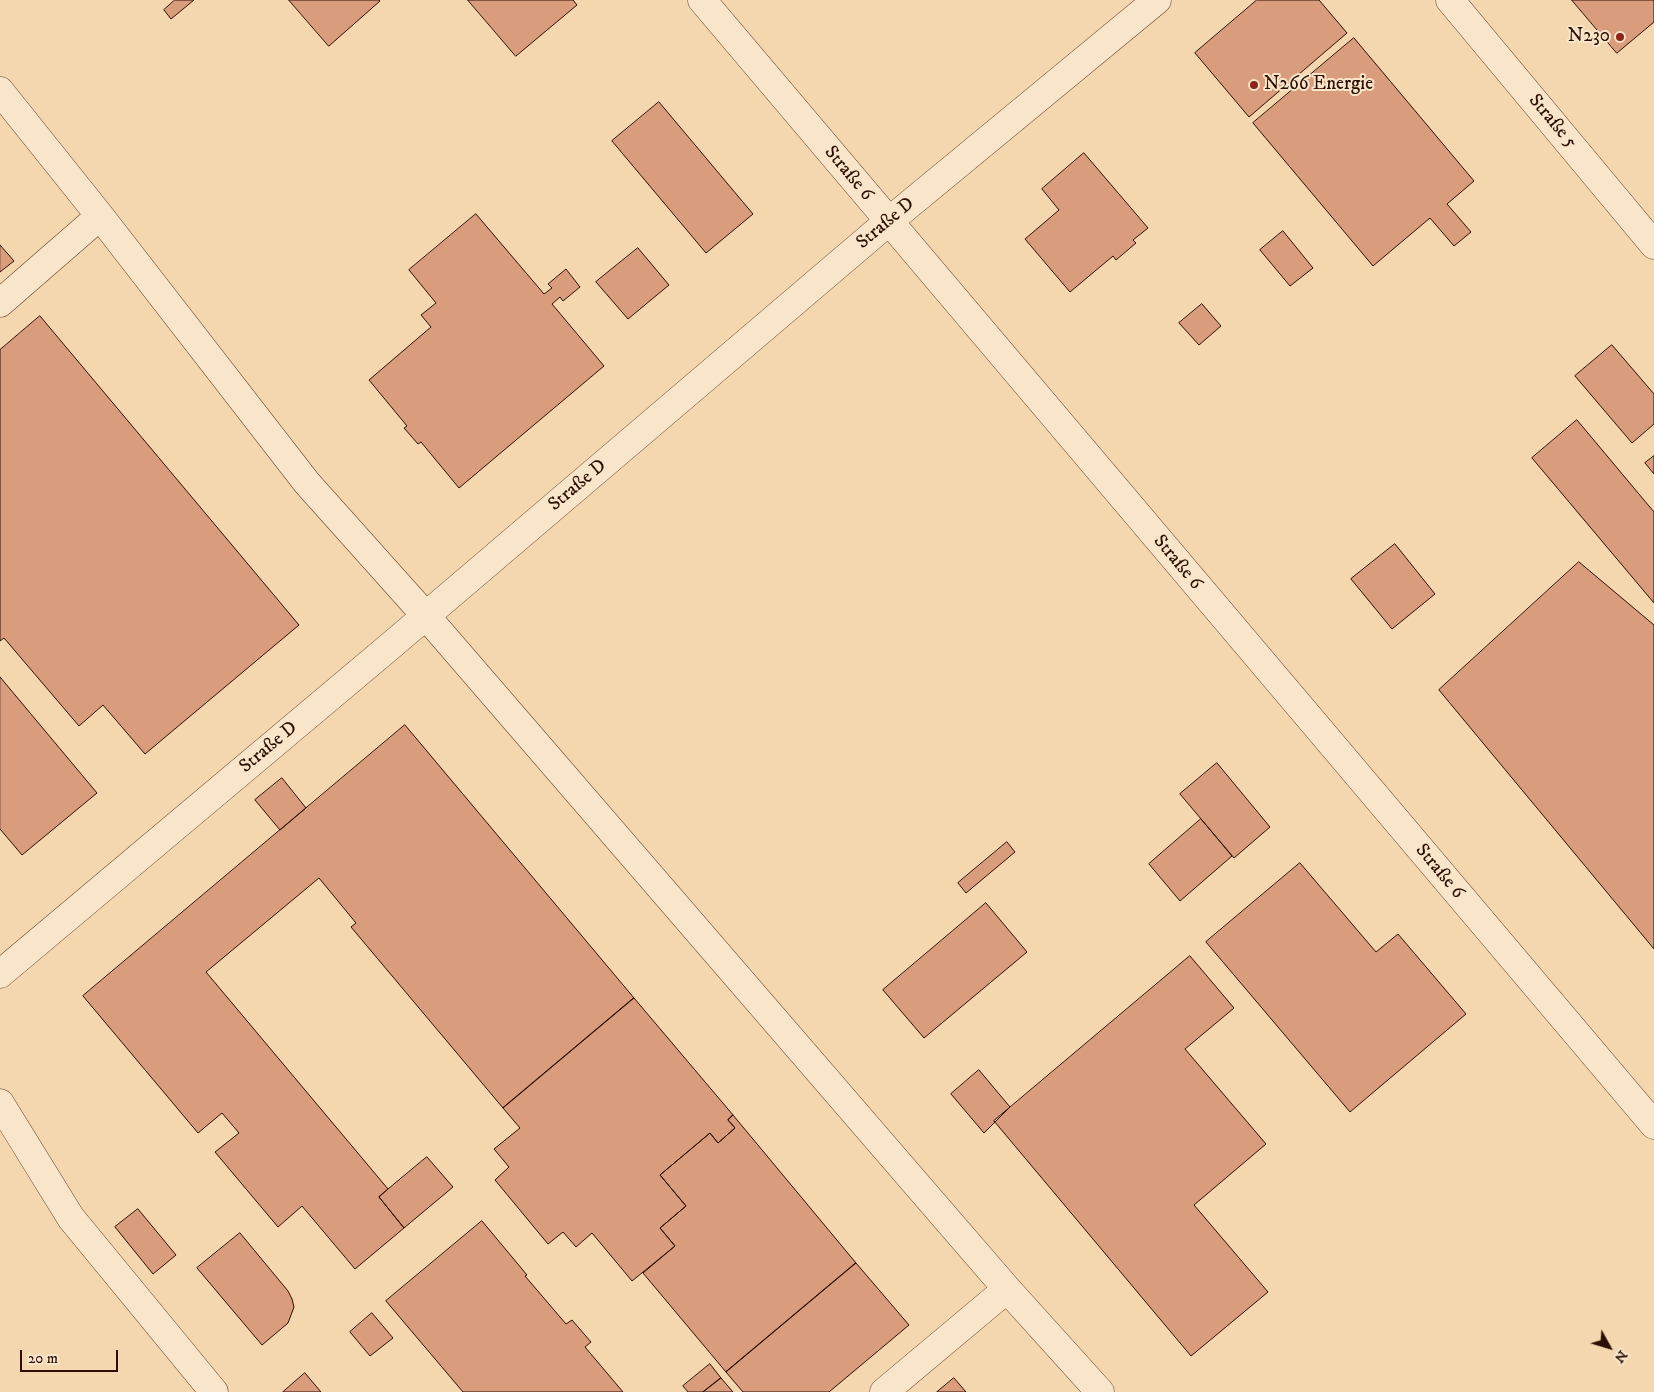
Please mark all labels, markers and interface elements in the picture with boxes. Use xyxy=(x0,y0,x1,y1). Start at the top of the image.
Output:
place label: N230 xyxy=(1568,26,1610,48)
marker: N230 xyxy=(1614,31,1626,43)
place label: N266 Energie xyxy=(1264,74,1373,96)
marker: N266 Energie xyxy=(1248,79,1260,91)
street label: Straße 5 xyxy=(1523,90,1581,154)
street label: Straße 6 xyxy=(819,142,877,206)
street label: Straße D xyxy=(852,193,920,255)
street label: Straße D xyxy=(544,455,612,517)
street label: Straße 6 xyxy=(1148,531,1206,595)
street label: Straße D xyxy=(235,717,303,779)
street label: Straße 6 xyxy=(1410,840,1468,904)
north arrow xyxy=(1584,1322,1634,1372)
scale bar xyxy=(22,1340,120,1372)
text: N xyxy=(1610,1346,1631,1367)
text: 20 m xyxy=(28,1349,58,1368)

